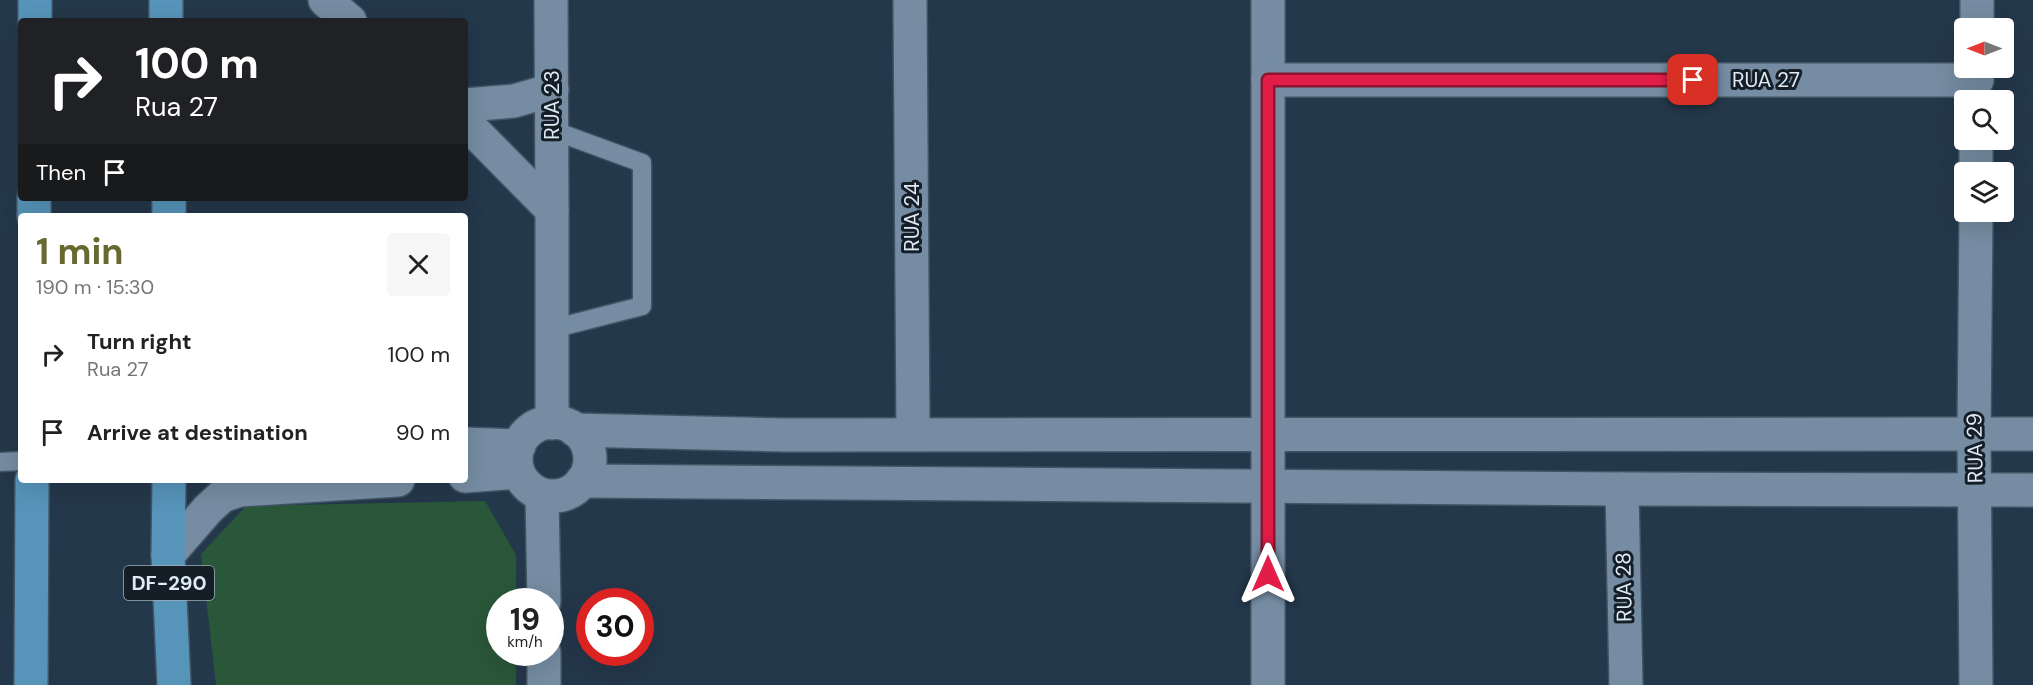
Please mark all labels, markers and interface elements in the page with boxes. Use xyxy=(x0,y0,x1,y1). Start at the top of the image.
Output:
north arrow xyxy=(1954,18,2014,78)
map controls xyxy=(1954,18,2014,222)
text: 100 m xyxy=(135,36,259,91)
icon: right xyxy=(36,42,114,120)
pin xyxy=(1667,54,1718,105)
icon: arrive xyxy=(1676,63,1709,96)
street label: RUA 27 xyxy=(1732,66,1800,94)
street label: RUA 23 xyxy=(538,70,566,140)
text: Rua 27 xyxy=(135,89,218,124)
button: search xyxy=(1954,90,2014,150)
icon: arrive xyxy=(98,156,131,189)
text: Then xyxy=(36,158,86,187)
button: layers xyxy=(1954,162,2014,222)
street label: RUA 24 xyxy=(898,182,926,252)
text: 1 min xyxy=(36,228,124,275)
button: close xyxy=(387,233,450,296)
text: 190 m · 15:30 xyxy=(36,274,154,300)
text: Turn right xyxy=(87,327,192,356)
icon: right xyxy=(36,338,69,371)
text: 100 m xyxy=(388,340,450,369)
text: Rua 27 xyxy=(87,356,148,382)
street label: RUA 29 xyxy=(1960,413,1990,483)
icon: arrive xyxy=(36,416,69,449)
text: Arrive at destination xyxy=(87,418,308,447)
text: 90 m xyxy=(396,418,450,447)
position arrow xyxy=(1236,542,1300,606)
street label: RUA 28 xyxy=(1609,552,1639,622)
road number: DF-290 xyxy=(124,566,214,600)
speed limit sign: 30 xyxy=(576,588,654,666)
text: 19 xyxy=(510,600,540,639)
text: km/h xyxy=(507,632,543,652)

